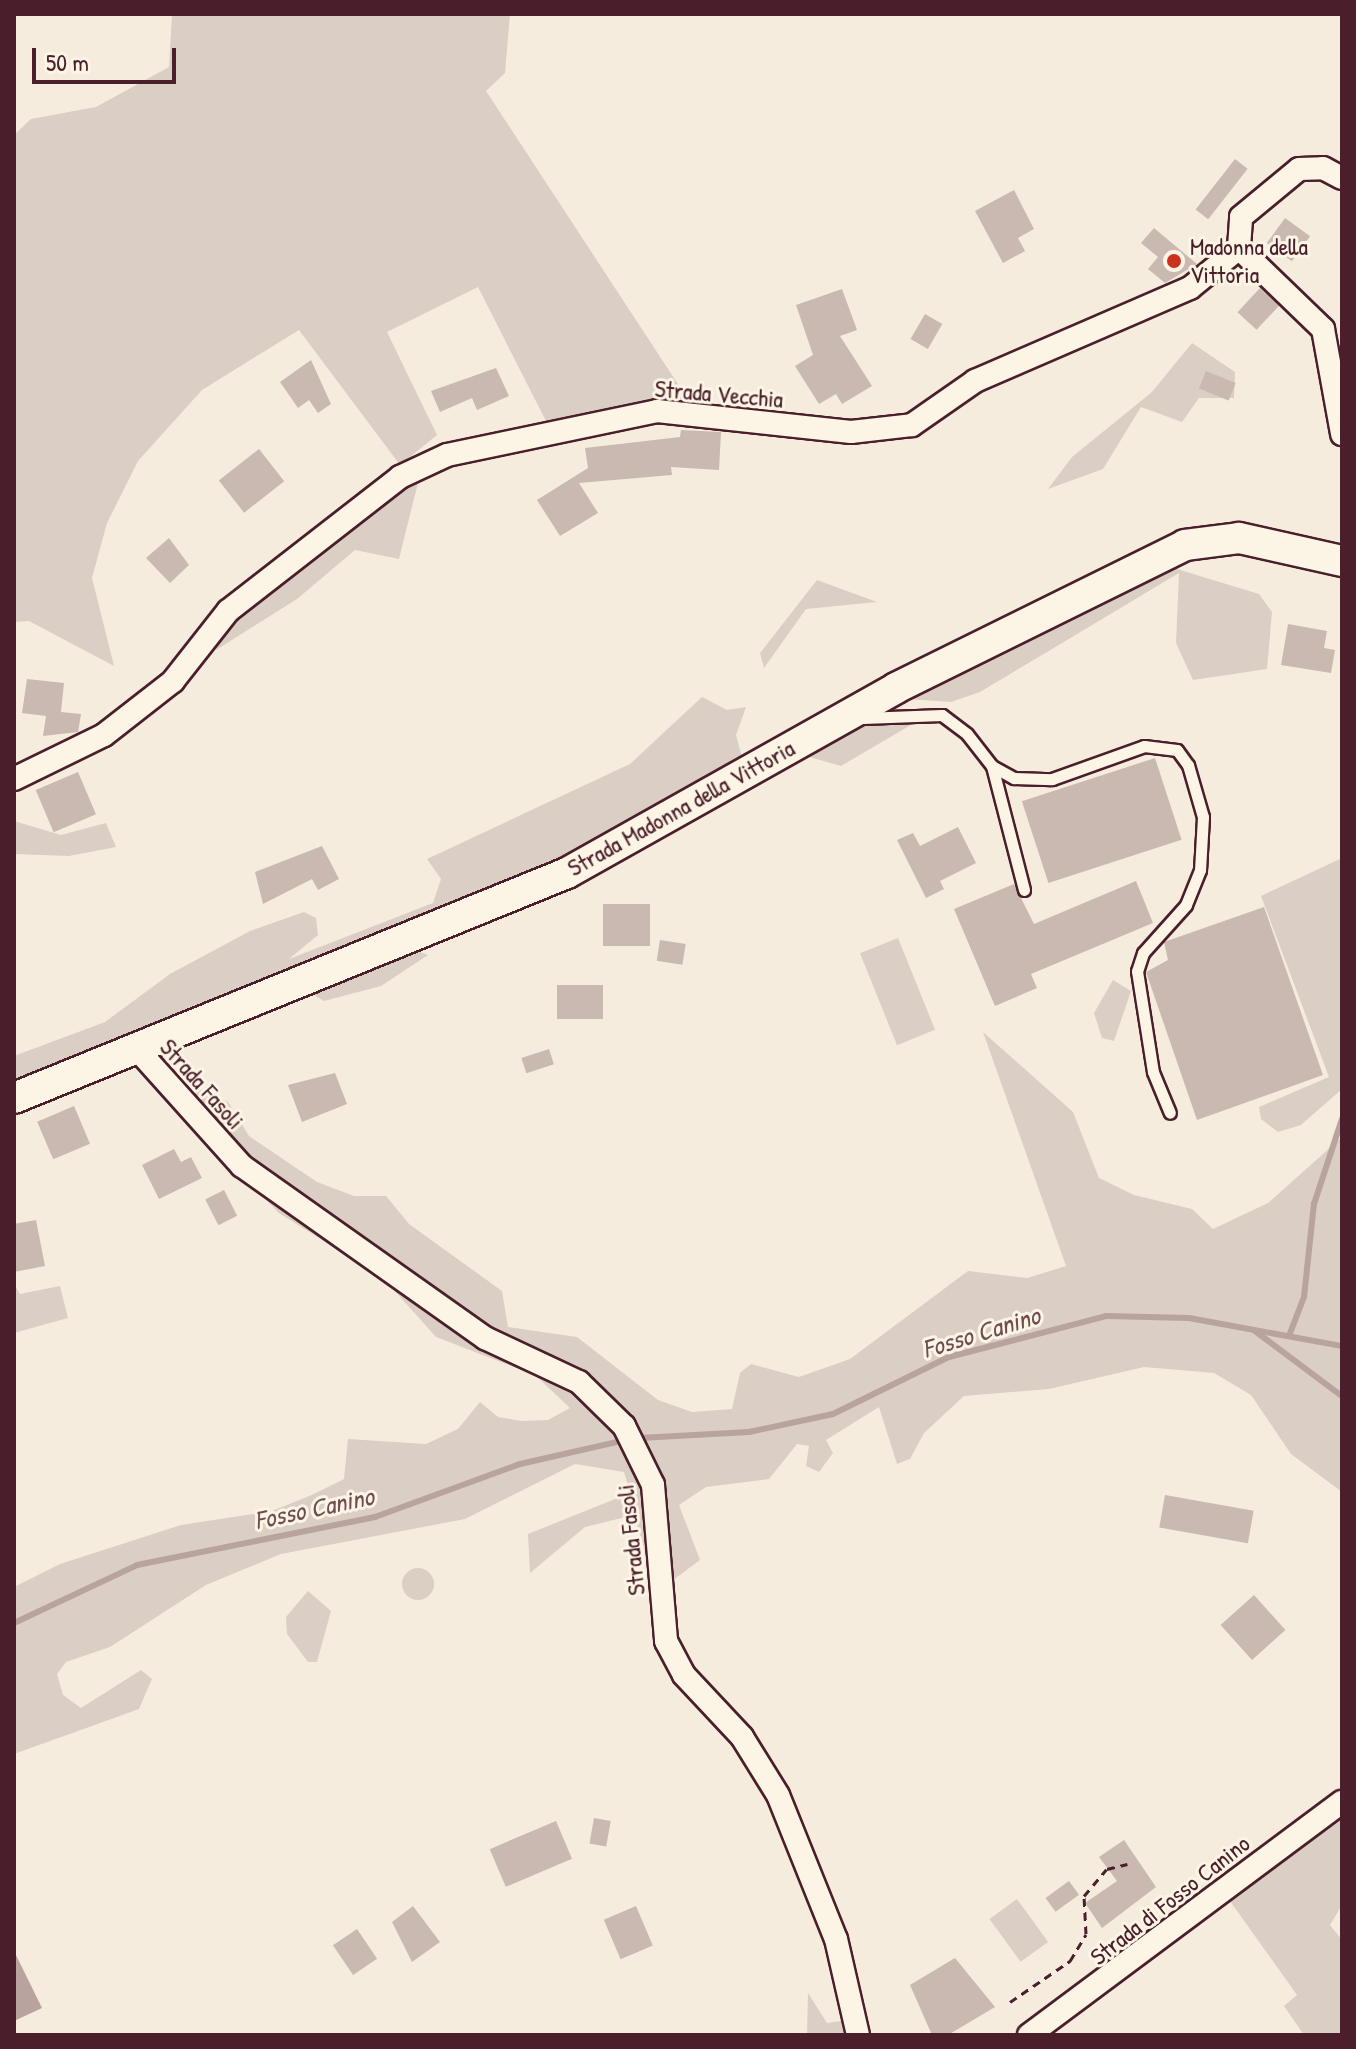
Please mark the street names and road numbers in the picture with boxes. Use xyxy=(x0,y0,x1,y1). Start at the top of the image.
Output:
street label: Strada Vecchia xyxy=(654,374,784,414)
street label: Strada Madonna della Vittoria xyxy=(563,734,799,882)
street label: Strada Fasoli xyxy=(154,1033,250,1135)
street label: Strada Fasoli xyxy=(611,1483,651,1597)
street label: Strada di Fosso Canino xyxy=(1085,1829,1255,1971)

